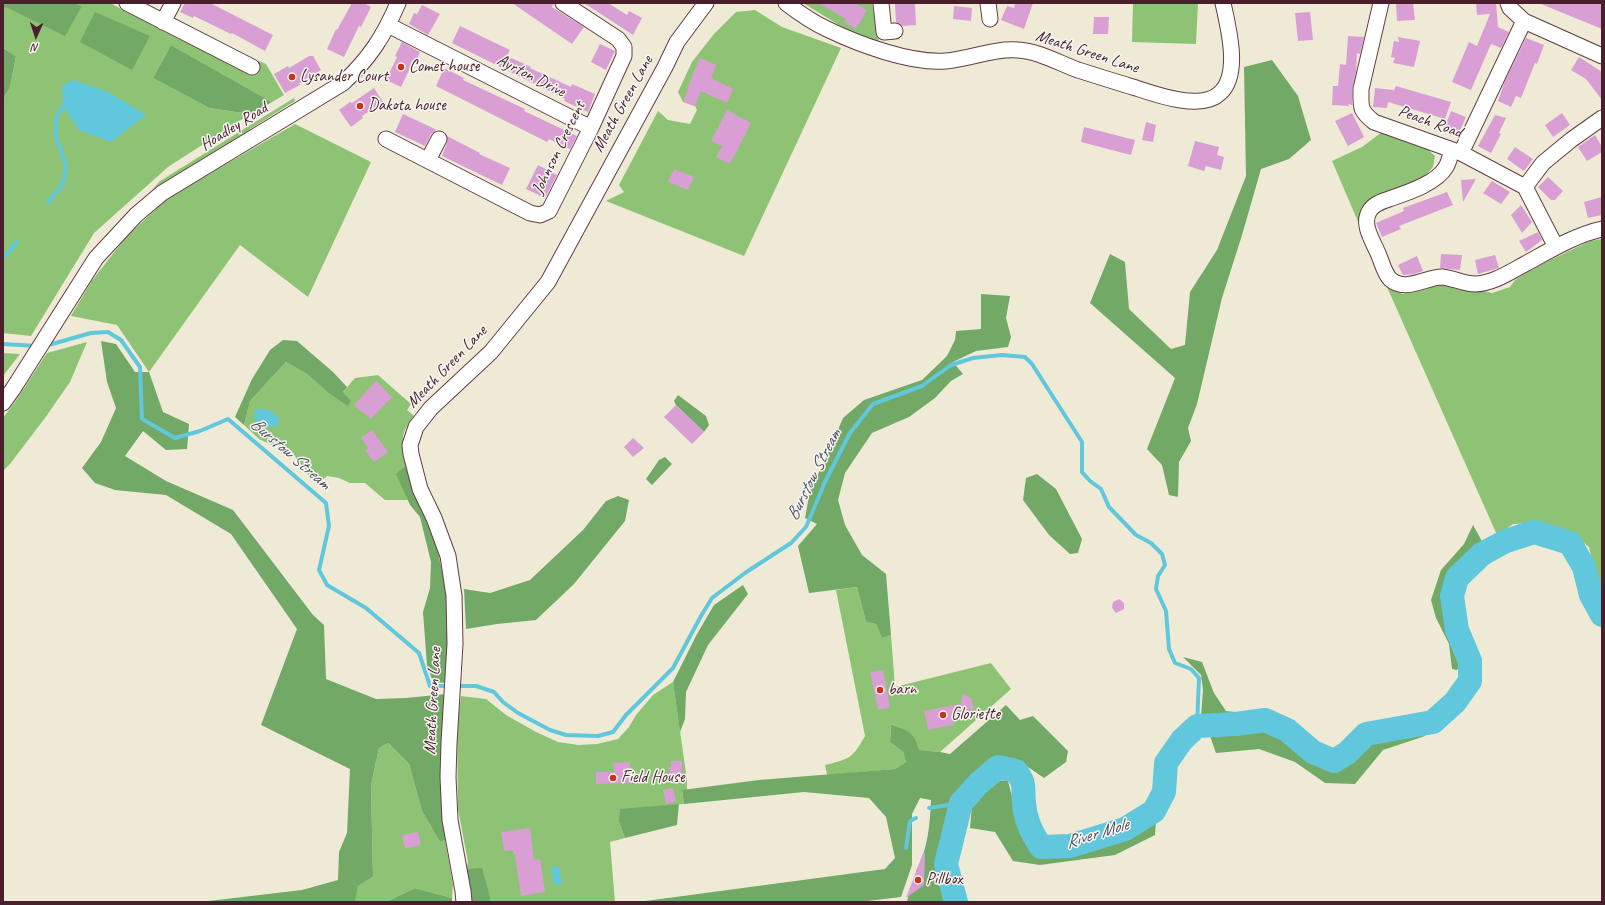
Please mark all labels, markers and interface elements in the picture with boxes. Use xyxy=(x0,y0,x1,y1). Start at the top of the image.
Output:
north arrow xyxy=(16,16,56,56)
street label: Meath Green Lane xyxy=(1033,26,1141,78)
text: N xyxy=(32,41,39,55)
street label: Ayrton Drive xyxy=(493,50,569,102)
street label: Meath Green Lane xyxy=(588,52,658,156)
place label: Comet house xyxy=(409,57,479,77)
marker: Comet house xyxy=(396,62,406,72)
place label: Lysander Court xyxy=(300,67,388,87)
marker: Lysander Court xyxy=(287,72,297,82)
place label: Dakota house xyxy=(368,96,446,116)
street label: Hoadley Road xyxy=(196,98,272,156)
street label: Johnson Crescent xyxy=(528,98,590,198)
marker: Dakota house xyxy=(355,101,365,111)
street label: Peach Road xyxy=(1395,101,1465,143)
street label: Meath Green Lane xyxy=(402,321,492,413)
water label: Burstow Stream xyxy=(245,413,335,495)
water label: Burstow Stream xyxy=(782,426,846,524)
street label: Meath Green Lane xyxy=(420,647,446,755)
place label: barn xyxy=(888,680,916,700)
marker: barn xyxy=(875,685,885,695)
place label: Gloriette xyxy=(951,705,1000,725)
marker: Gloriette xyxy=(938,710,948,720)
place label: Field House xyxy=(621,768,684,788)
marker: Field House xyxy=(608,773,618,783)
water label: River Mole xyxy=(1063,814,1131,854)
place label: Pillbox xyxy=(926,870,962,890)
marker: Pillbox xyxy=(913,875,923,885)

